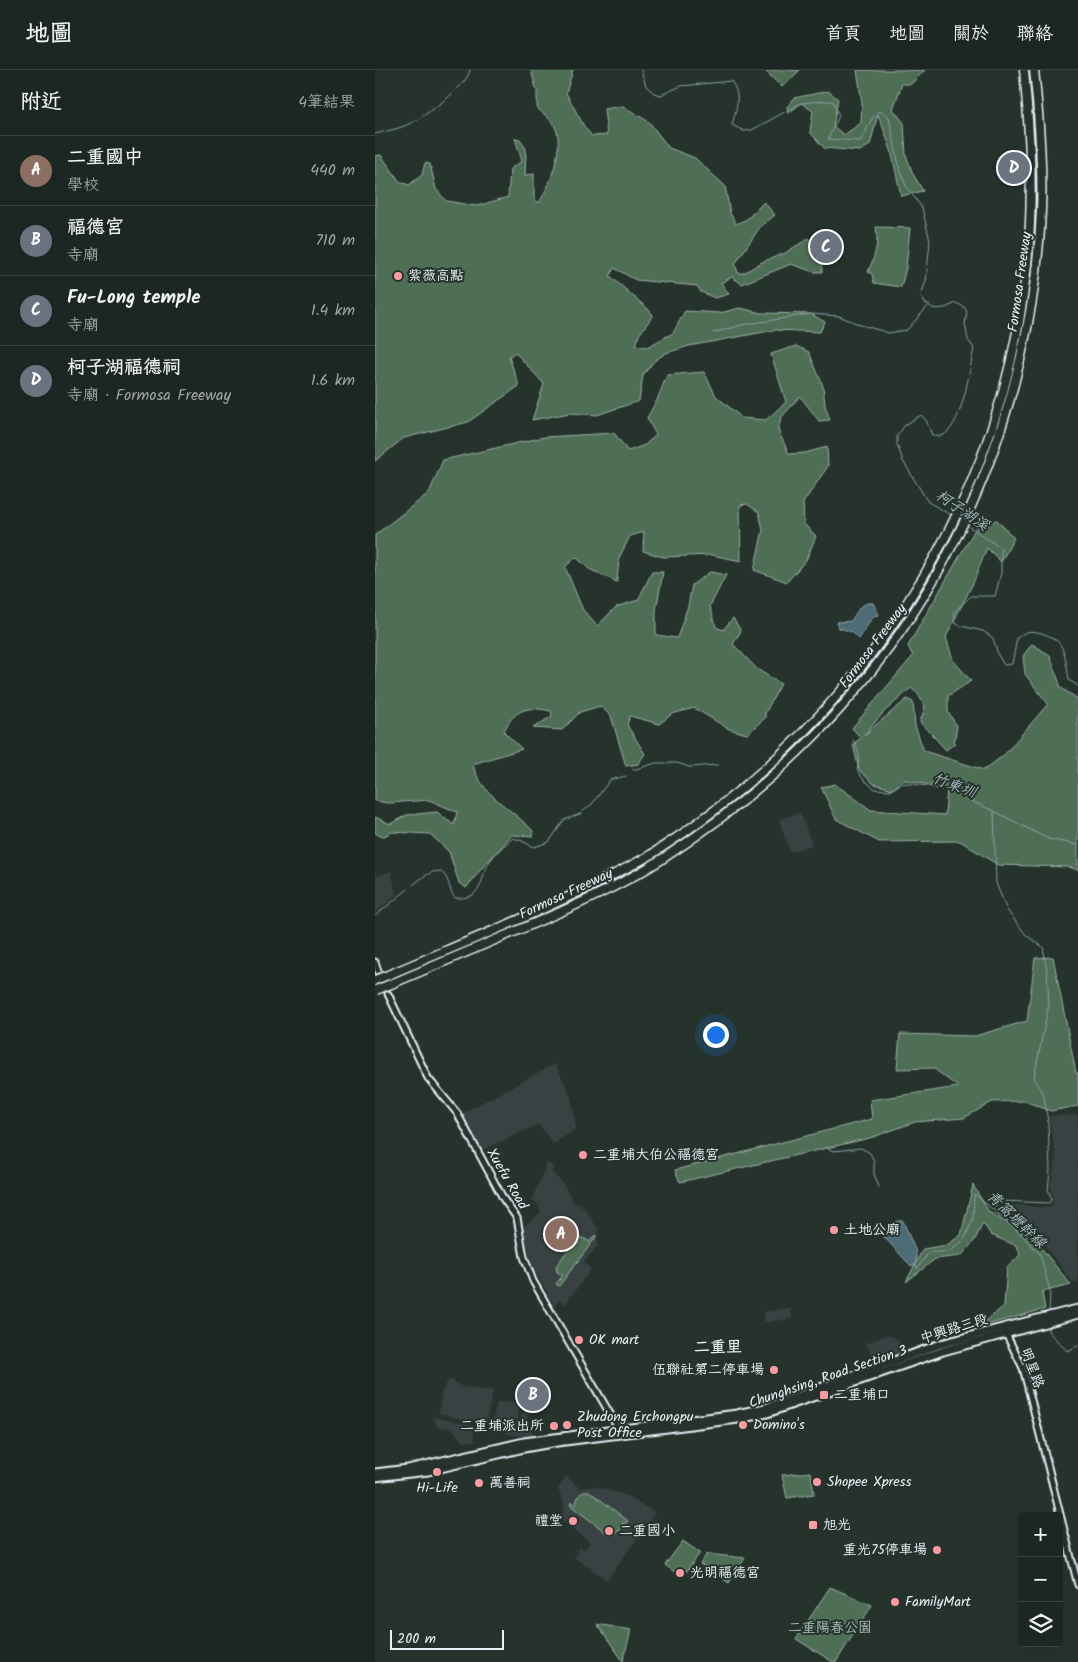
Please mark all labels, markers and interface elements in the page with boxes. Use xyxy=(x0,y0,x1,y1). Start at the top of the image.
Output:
text: 地圖 xyxy=(25,15,73,54)
text: 首頁 xyxy=(825,20,861,49)
text: 地圖 xyxy=(889,20,925,49)
text: 關於 xyxy=(953,20,989,49)
text: 聯絡 xyxy=(1017,20,1053,49)
text: 附近 xyxy=(20,86,62,119)
text: 4筆結果 xyxy=(298,90,355,115)
text: 二重國中 xyxy=(67,143,143,173)
pin: D xyxy=(998,149,1030,187)
text: A xyxy=(31,158,41,183)
text: 440 m xyxy=(310,158,355,183)
text: 學校 xyxy=(67,173,99,198)
text: 福德宮 xyxy=(67,213,124,243)
text: B xyxy=(31,228,41,253)
text: 710 m xyxy=(315,228,355,253)
pin: C xyxy=(810,228,842,266)
street label: Formosa Freeway xyxy=(1002,230,1038,334)
text: 寺廟 xyxy=(67,243,99,268)
place label: 紫薇高點 xyxy=(408,265,464,287)
marker: 紫薇高點 xyxy=(392,270,404,282)
text: Fu-Long temple xyxy=(67,283,201,313)
text: C xyxy=(31,298,41,323)
text: 1.4 km xyxy=(311,298,355,323)
text: 寺廟 xyxy=(67,313,99,338)
text: 柯子湖福德祠 xyxy=(67,353,181,383)
text: D xyxy=(31,368,41,393)
text: 1.6 km xyxy=(311,368,355,393)
text: 寺廟 · Formosa Freeway xyxy=(67,383,231,408)
water label: 柯子湖溪 xyxy=(930,484,994,538)
street label: Formosa Freeway xyxy=(834,599,912,693)
water label: 竹東圳 xyxy=(929,767,981,806)
street label: Formosa Freeway xyxy=(516,862,617,925)
your location xyxy=(703,1022,729,1048)
street label: Xuefu Road xyxy=(481,1144,534,1215)
place label: 二重埔大伯公福德宮 xyxy=(593,1144,719,1166)
marker: 二重埔大伯公福德宮 xyxy=(577,1149,589,1161)
water label: 青窩壢幹線 xyxy=(981,1185,1052,1255)
pin: A xyxy=(545,1215,577,1253)
place label: 土地公廟 xyxy=(844,1219,900,1241)
marker: 土地公廟 xyxy=(828,1224,840,1236)
street label: 中興路三段 xyxy=(917,1308,991,1350)
place label: OK mart xyxy=(589,1329,640,1351)
marker: OK mart xyxy=(573,1334,585,1346)
district label: 二重里 xyxy=(694,1335,742,1360)
street label: Chunghsing, Road Section 3 xyxy=(746,1340,910,1414)
street label: 明星路 xyxy=(1014,1345,1050,1391)
place label: 伍聯社第二停車場 xyxy=(652,1359,764,1381)
marker: 伍聯社第二停車場 xyxy=(768,1364,780,1376)
pin: B xyxy=(517,1376,549,1414)
place label: 二重埔口 xyxy=(834,1384,890,1406)
marker: 二重埔口 xyxy=(818,1389,830,1401)
place label: Zhudong Erchongpu Post Office xyxy=(577,1406,694,1444)
place label: Domino's xyxy=(753,1414,805,1436)
place label: 二重埔派出所 xyxy=(460,1415,544,1437)
marker: Zhudong Erchongpu Post Office xyxy=(561,1419,573,1431)
marker: Domino's xyxy=(737,1419,749,1431)
marker: 二重埔派出所 xyxy=(548,1420,560,1432)
marker: Hi-Life xyxy=(431,1466,443,1478)
place label: Shopee Xpress xyxy=(827,1471,912,1493)
place label: 萬善祠 xyxy=(489,1472,531,1494)
marker: Shopee Xpress xyxy=(811,1476,823,1488)
place label: Hi-Life xyxy=(416,1477,459,1499)
marker: 萬善祠 xyxy=(473,1477,485,1489)
place label: 禮堂 xyxy=(535,1510,563,1532)
map controls xyxy=(1018,1512,1063,1647)
button: + xyxy=(1018,1512,1063,1557)
place label: 旭光 xyxy=(823,1514,851,1536)
marker: 禮堂 xyxy=(567,1515,579,1527)
marker: 旭光 xyxy=(807,1519,819,1531)
place label: 二重國小 xyxy=(619,1520,675,1542)
marker: 二重國小 xyxy=(603,1525,615,1537)
place label: 重光75停車場 xyxy=(843,1539,927,1561)
marker: 重光75停車場 xyxy=(931,1544,943,1556)
button: − xyxy=(1018,1557,1063,1602)
place label: 光明福德宮 xyxy=(690,1562,760,1584)
marker: 光明福德宮 xyxy=(674,1567,686,1579)
place label: FamilyMart xyxy=(905,1591,972,1613)
marker: FamilyMart xyxy=(889,1596,901,1608)
button: layers xyxy=(1018,1602,1063,1647)
park label: 二重陽春公園 xyxy=(788,1617,872,1639)
scale bar xyxy=(390,1627,504,1650)
text: 200 m xyxy=(397,1628,436,1650)

